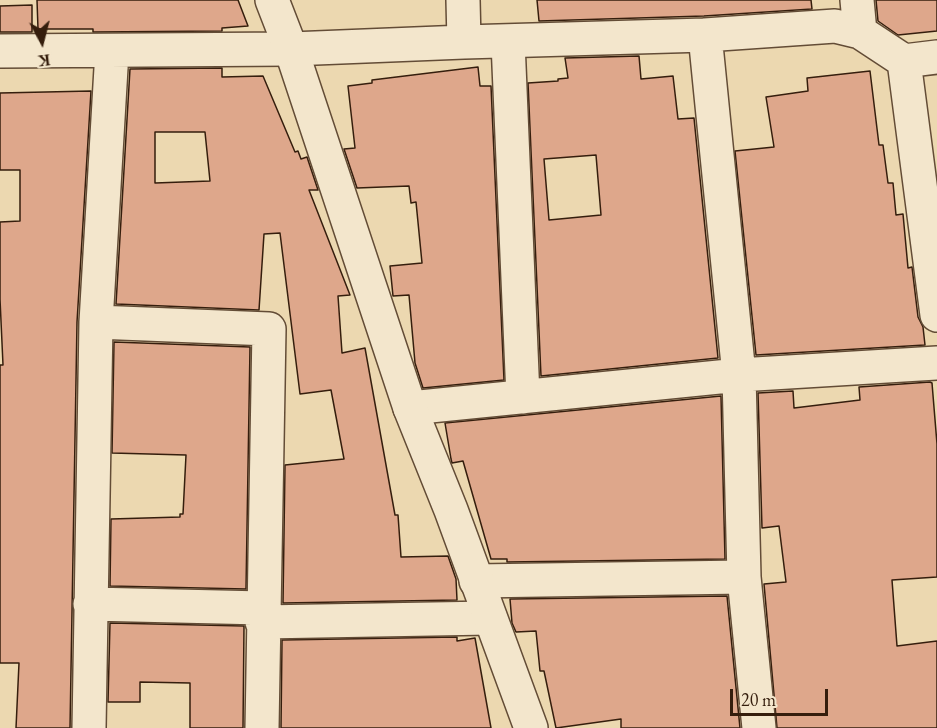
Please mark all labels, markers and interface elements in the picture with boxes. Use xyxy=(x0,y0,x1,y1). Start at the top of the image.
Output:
north arrow xyxy=(12,12,72,72)
text: K xyxy=(37,49,52,72)
scale bar xyxy=(733,677,830,715)
text: 20 m xyxy=(741,688,776,711)

